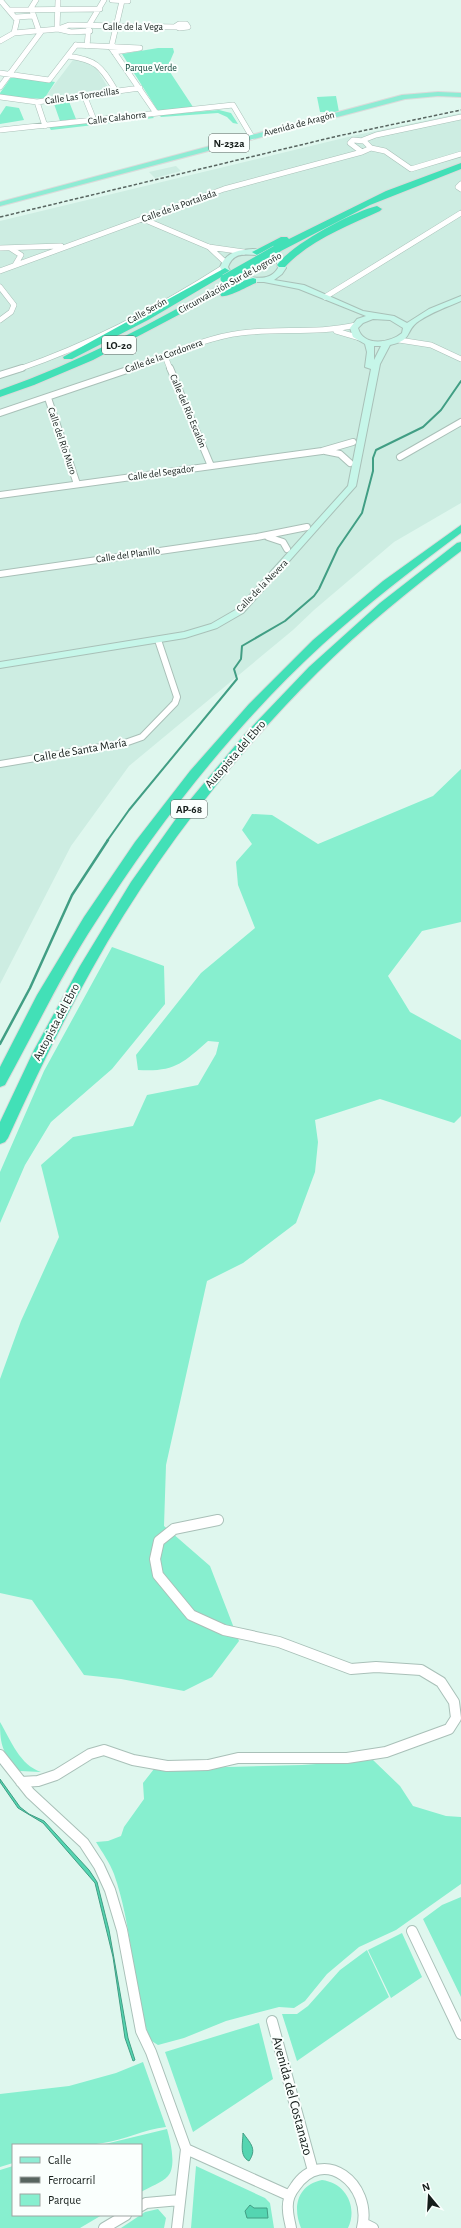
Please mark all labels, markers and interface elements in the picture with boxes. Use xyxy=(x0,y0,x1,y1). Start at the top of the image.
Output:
street label: Calle de la Vega xyxy=(103,22,164,32)
park label: Parque Verde xyxy=(125,63,177,73)
street label: Calle Las Torrecillas xyxy=(44,86,120,106)
street label: Calle Calahorra xyxy=(87,109,147,127)
street label: Avenida de Aragón xyxy=(262,110,336,138)
road number: N-232a xyxy=(209,134,249,152)
street label: Calle de la Portalada xyxy=(140,188,218,224)
street label: Circunvalación Sur de Logroño xyxy=(177,250,283,316)
street label: Calle Serón xyxy=(126,296,168,326)
road number: LO-20 xyxy=(102,336,136,354)
street label: Calle de la Cordonera xyxy=(124,337,204,375)
street label: Calle del Río Escalón xyxy=(168,373,208,449)
street label: Calle del Río Muro xyxy=(46,406,78,476)
street label: Calle del Segador xyxy=(127,463,195,483)
street label: Calle del Planillo xyxy=(95,546,161,564)
street label: Calle de la Nevera xyxy=(234,557,290,614)
street label: Autopista del Ebro xyxy=(202,718,268,790)
street label: Calle de Santa María xyxy=(32,736,128,764)
road number: AP-68 xyxy=(171,800,207,818)
street label: Autopista del Ebro xyxy=(31,981,81,1063)
street label: Avenida del Costanazo xyxy=(269,2035,315,2157)
legend xyxy=(12,2144,142,2216)
text: Calle xyxy=(48,2154,71,2166)
text: Ferrocarril xyxy=(48,2174,95,2186)
north arrow xyxy=(409,2176,449,2216)
text: N xyxy=(421,2181,431,2193)
text: Parque xyxy=(48,2194,81,2206)

